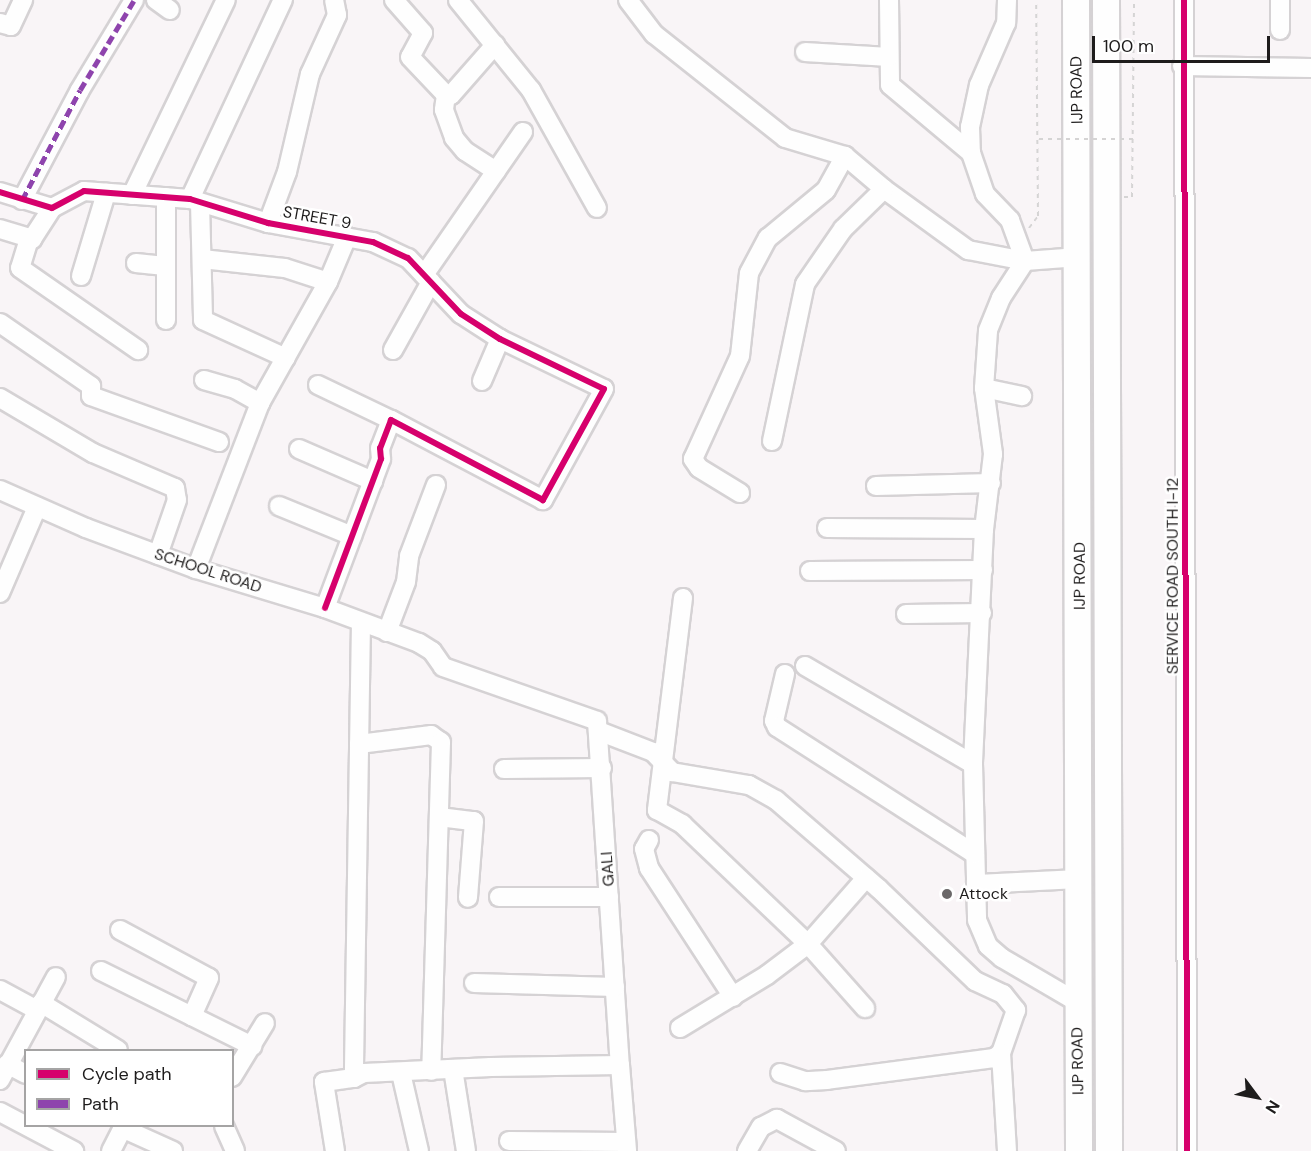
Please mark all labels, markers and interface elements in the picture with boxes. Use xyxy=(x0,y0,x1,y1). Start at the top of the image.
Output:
scale bar xyxy=(1095,24,1274,62)
text: 100 m xyxy=(1103,34,1154,58)
street label: IJP ROAD xyxy=(1067,56,1087,124)
street label: STREET 9 xyxy=(281,203,353,233)
street label: SERVICE ROAD SOUTH I-12 xyxy=(1163,478,1183,674)
street label: IJP ROAD xyxy=(1070,542,1090,610)
street label: SCHOOL ROAD xyxy=(152,545,264,597)
street label: GALI xyxy=(597,851,619,887)
place label: Attock xyxy=(959,884,1008,904)
marker: Attock xyxy=(940,887,954,901)
street label: IJP ROAD xyxy=(1068,1027,1088,1095)
legend xyxy=(24,1049,234,1127)
text: Cycle path xyxy=(82,1062,172,1086)
north arrow xyxy=(1227,1067,1287,1127)
text: Path xyxy=(82,1092,119,1116)
text: N xyxy=(1261,1096,1285,1117)

